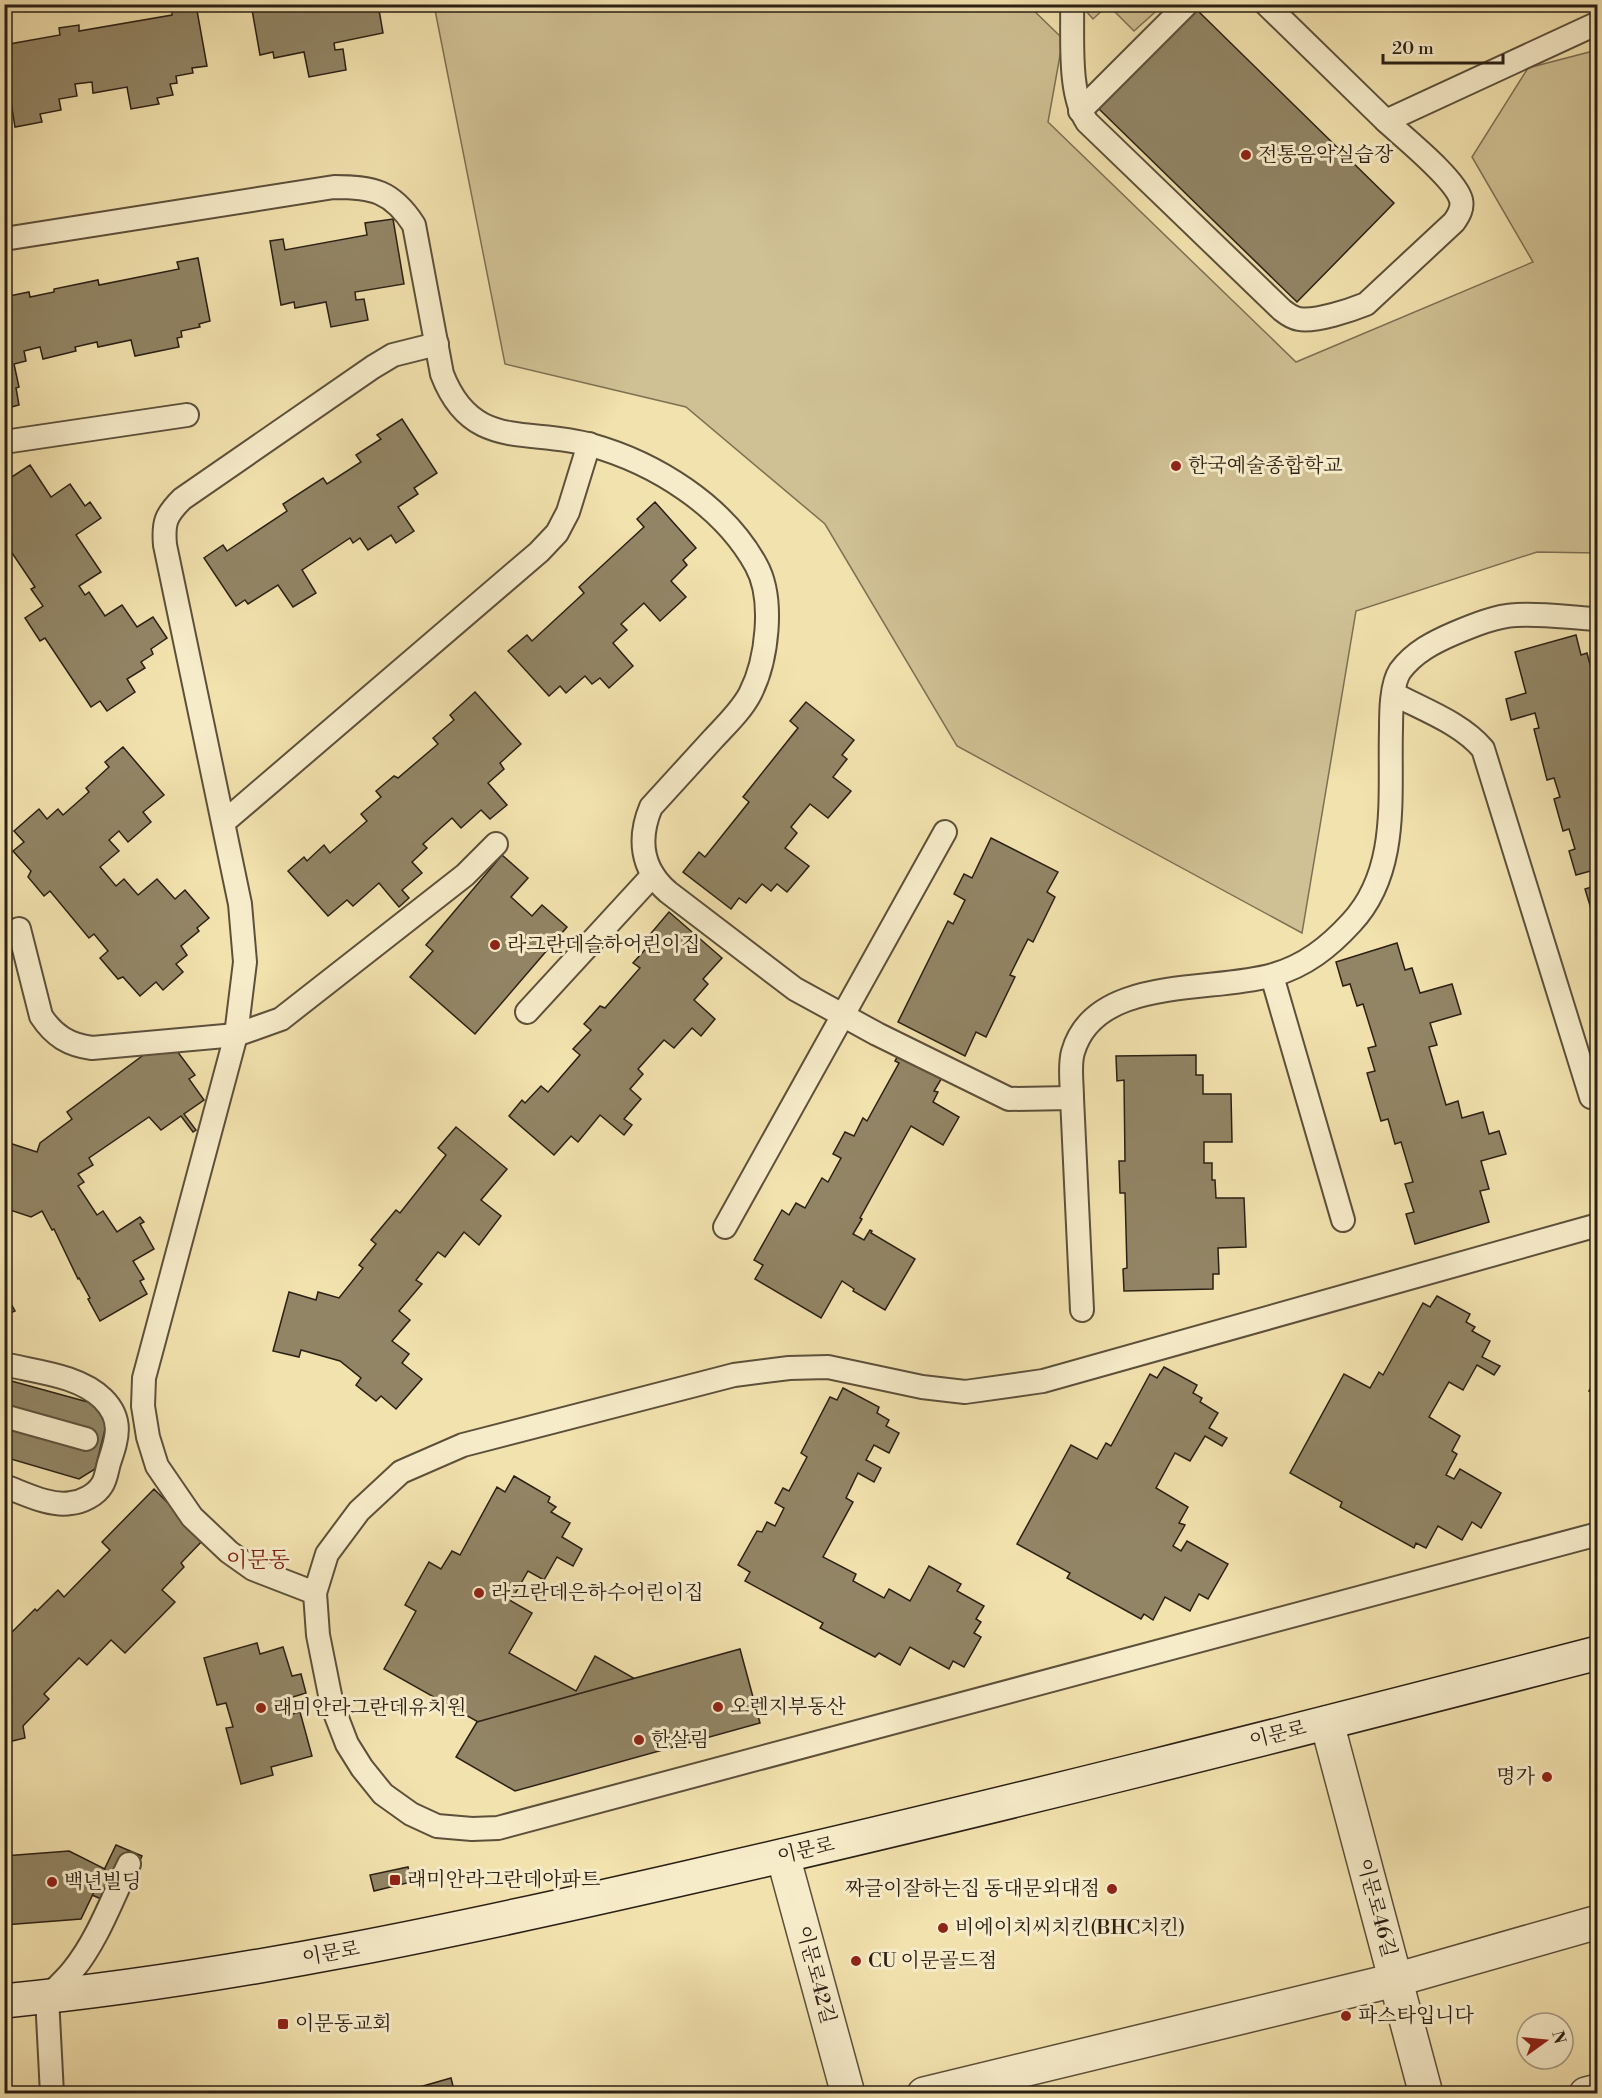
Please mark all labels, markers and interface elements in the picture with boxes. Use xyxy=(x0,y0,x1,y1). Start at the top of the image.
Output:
scale bar xyxy=(1383,27,1503,65)
text: 20 m xyxy=(1392,37,1434,60)
place label: 전통음악실습장 xyxy=(1258,143,1394,168)
marker: 전통음악실습장 xyxy=(1239,148,1253,162)
place label: 한국예술종합학교 xyxy=(1188,454,1343,479)
marker: 한국예술종합학교 xyxy=(1169,459,1183,473)
place label: 라그란데슬하어린이집 xyxy=(507,933,700,958)
marker: 라그란데슬하어린이집 xyxy=(488,938,502,952)
district label: 이문동 xyxy=(226,1547,290,1574)
place label: 라그란데은하수어린이집 xyxy=(491,1581,704,1606)
marker: 라그란데은하수어린이집 xyxy=(472,1586,486,1600)
place label: 오렌지부동산 xyxy=(730,1695,847,1720)
place label: 래미안라그란데유치원 xyxy=(273,1696,466,1721)
marker: 오렌지부동산 xyxy=(711,1700,725,1714)
marker: 래미안라그란데유치원 xyxy=(254,1701,268,1715)
street label: 이문로 xyxy=(1247,1716,1309,1754)
place label: 한살림 xyxy=(651,1728,709,1753)
marker: 한살림 xyxy=(632,1733,646,1747)
place label: 명가 xyxy=(1496,1765,1536,1790)
marker: 명가 xyxy=(1540,1770,1554,1784)
street label: 이문로 xyxy=(775,1832,837,1870)
street label: 이문로46길 xyxy=(1351,1856,1401,1960)
place label: 래미안라그란데아파트 xyxy=(407,1868,600,1893)
place label: 백년빌딩 xyxy=(64,1870,141,1895)
marker: 래미안라그란데아파트 xyxy=(388,1873,402,1887)
marker: 백년빌딩 xyxy=(45,1875,59,1889)
place label: 짜글이잘하는집 동대문외대점 xyxy=(845,1877,1100,1902)
marker: 짜글이잘하는집 동대문외대점 xyxy=(1105,1882,1119,1896)
place label: 비에이치씨치킨(BHC치킨) xyxy=(955,1916,1185,1941)
marker: 비에이치씨치킨(BHC치킨) xyxy=(936,1921,950,1935)
street label: 이문로42길 xyxy=(790,1923,840,2027)
street label: 이문로 xyxy=(300,1937,362,1971)
place label: CU 이문골드점 xyxy=(868,1949,997,1974)
marker: CU 이문골드점 xyxy=(849,1954,863,1968)
place label: 파스타입니다 xyxy=(1358,2004,1475,2029)
marker: 파스타입니다 xyxy=(1339,2009,1353,2023)
north arrow xyxy=(1515,2011,1575,2071)
place label: 이문동교회 xyxy=(295,2012,392,2037)
marker: 이문동교회 xyxy=(276,2017,290,2031)
text: N xyxy=(1547,2029,1570,2046)

